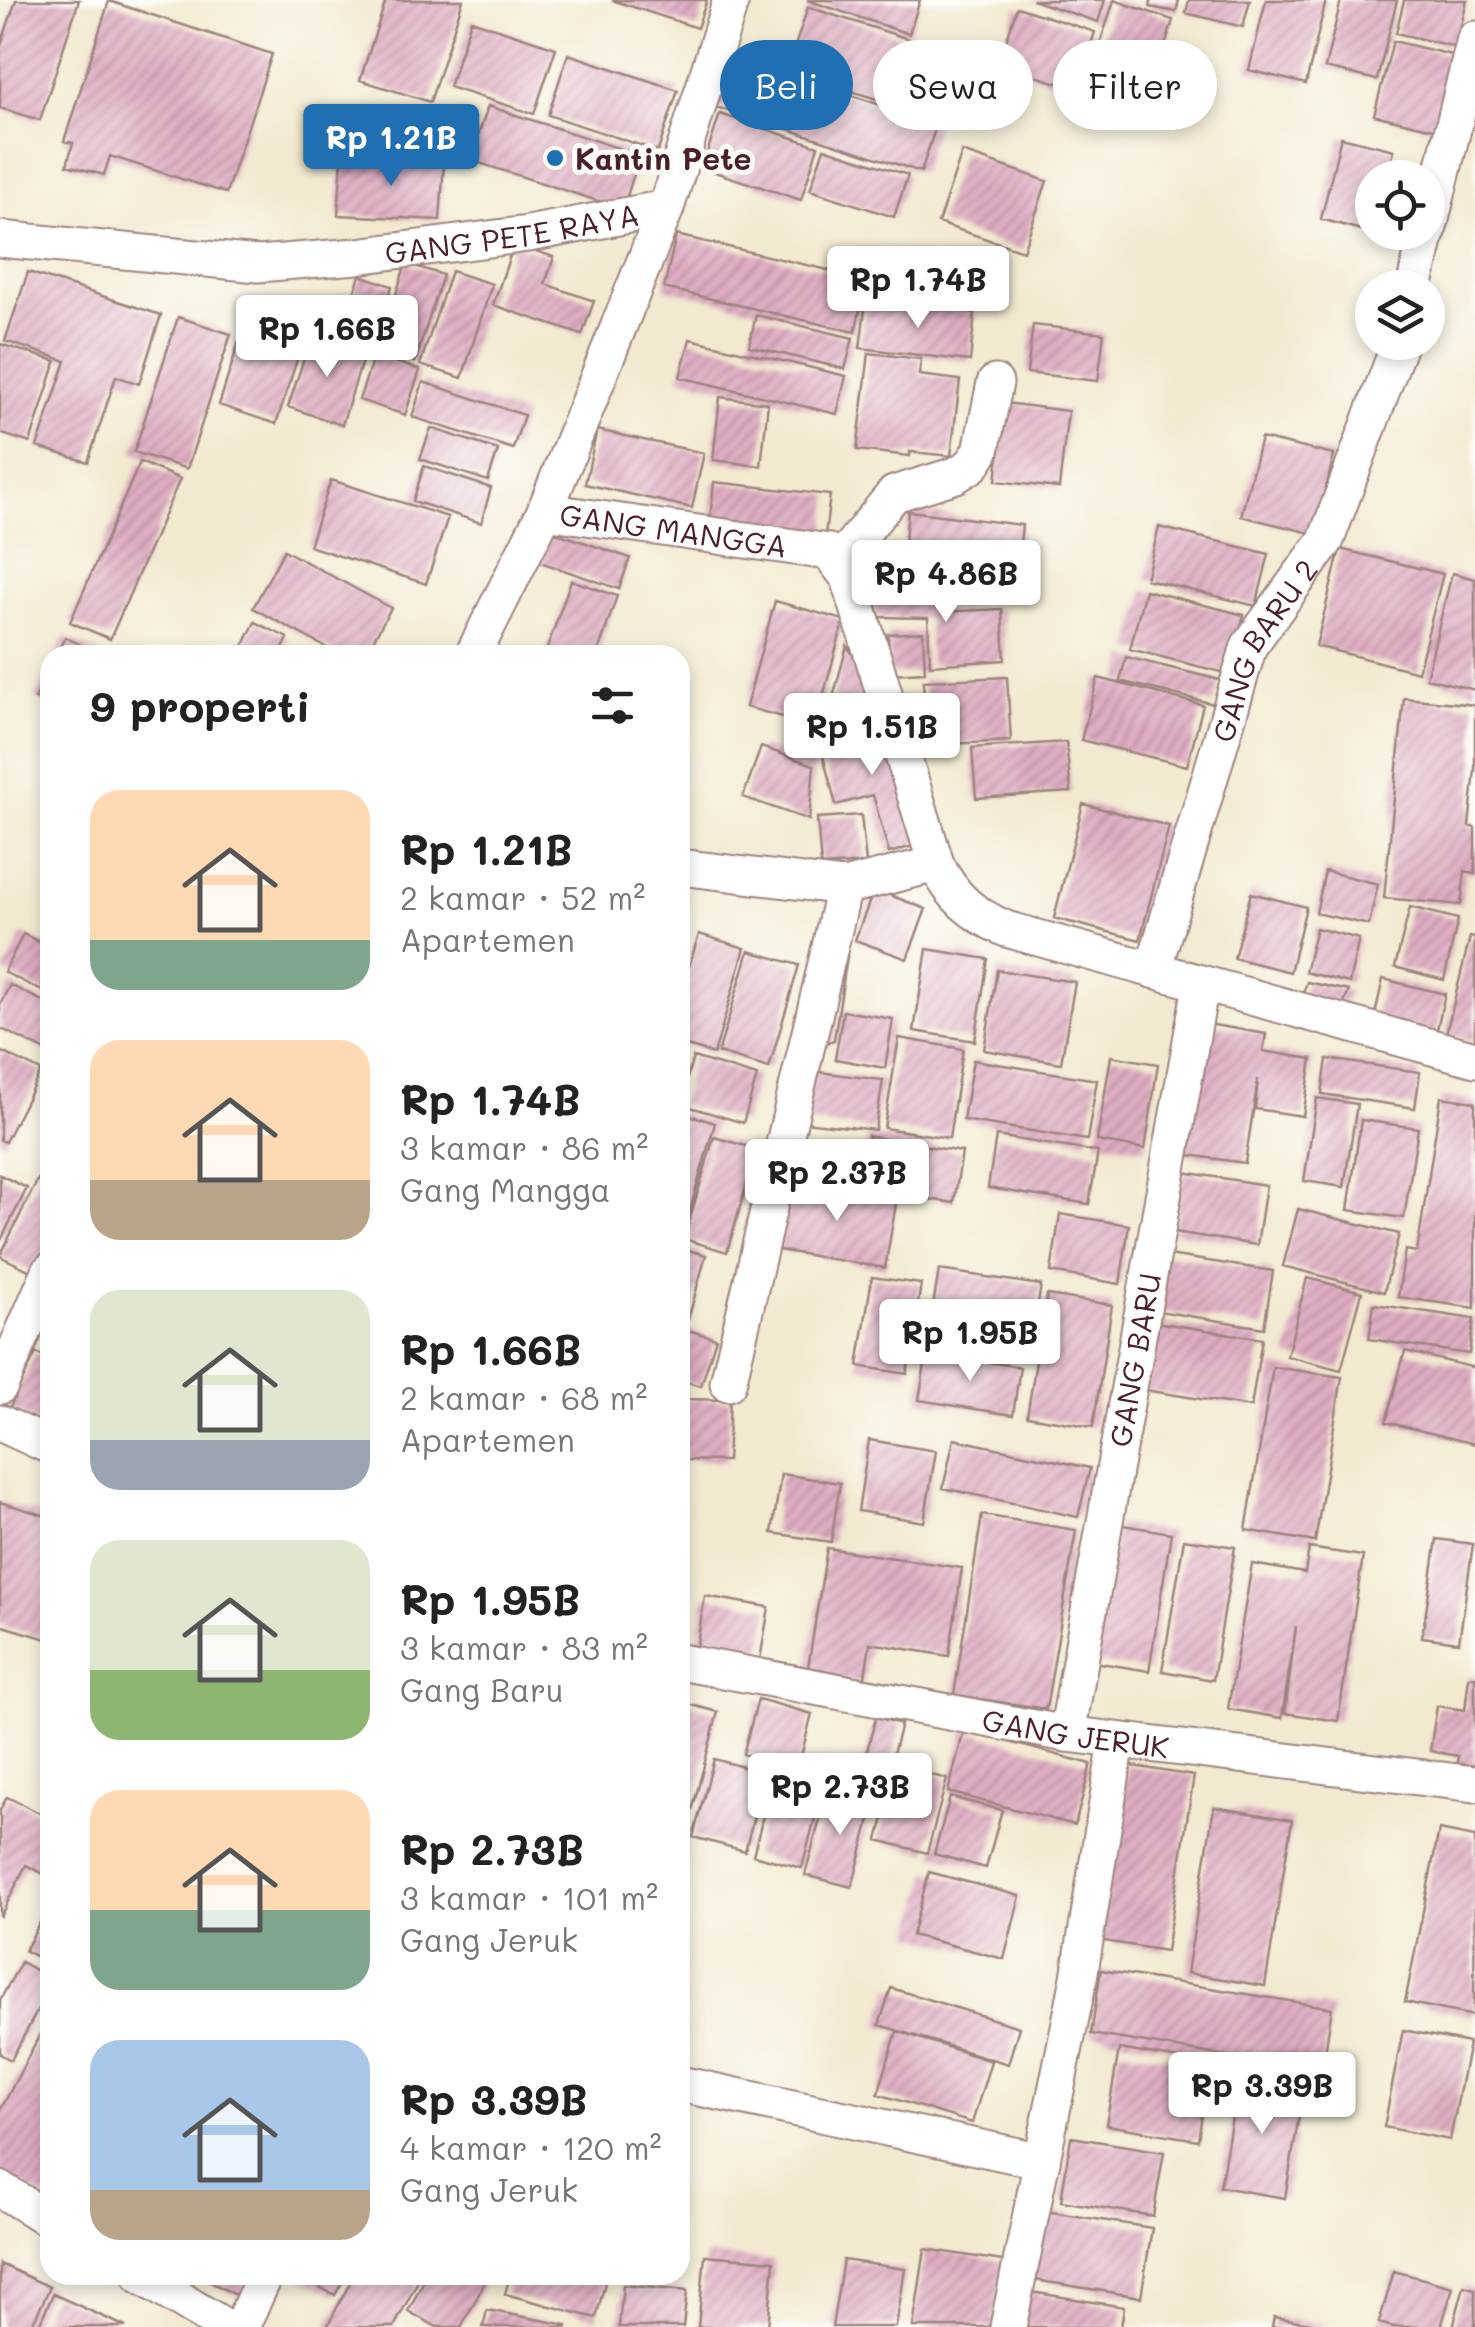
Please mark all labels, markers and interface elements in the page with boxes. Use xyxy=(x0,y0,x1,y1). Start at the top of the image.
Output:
chip: Beli xyxy=(720,40,853,130)
chip: Sewa xyxy=(873,40,1033,130)
chip: Filter xyxy=(1053,40,1217,130)
pin: Rp 1.21B xyxy=(288,104,494,189)
text: Rp 1.21B xyxy=(325,115,457,157)
place label: Kantin Pete xyxy=(575,138,751,178)
marker: Kantin Pete xyxy=(544,147,566,169)
map controls xyxy=(1355,160,1445,360)
button: locate xyxy=(1355,160,1445,250)
street label: GANG PETE RAYA xyxy=(382,194,642,272)
pin: Rp 1.74B xyxy=(815,246,1021,331)
text: Rp 1.74B xyxy=(849,257,987,299)
button: layers xyxy=(1355,270,1445,360)
pin: Rp 1.66B xyxy=(224,295,430,380)
text: Rp 1.66B xyxy=(258,306,396,348)
street label: GANG MANGGA xyxy=(557,493,790,566)
pin: Rp 4.86B xyxy=(843,540,1049,625)
text: Rp 4.86B xyxy=(874,551,1018,593)
street label: GANG BARU 2 xyxy=(1202,551,1326,747)
text: 9 properti xyxy=(90,678,310,733)
icon: filters xyxy=(585,678,640,733)
pin: Rp 1.51B xyxy=(769,693,975,778)
text: Rp 1.51B xyxy=(806,704,938,746)
text: Rp 1.21B xyxy=(400,821,573,876)
icon: home xyxy=(170,830,290,950)
text: 2 kamar · 52 m² xyxy=(400,876,645,918)
text: Apartemen xyxy=(400,918,575,960)
text: Rp 1.74B xyxy=(400,1071,581,1126)
icon: home xyxy=(170,1080,290,1200)
text: 3 kamar · 86 m² xyxy=(400,1126,648,1168)
pin: Rp 2.37B xyxy=(734,1139,940,1224)
text: Rp 2.37B xyxy=(767,1150,907,1192)
text: Gang Mangga xyxy=(400,1168,610,1210)
street label: GANG BARU xyxy=(1099,1270,1169,1450)
pin: Rp 1.95B xyxy=(867,1299,1073,1384)
text: Rp 1.95B xyxy=(901,1310,1039,1352)
text: Rp 1.66B xyxy=(400,1321,581,1376)
icon: home xyxy=(170,1330,290,1450)
text: 2 kamar · 68 m² xyxy=(400,1376,647,1418)
text: Apartemen xyxy=(400,1418,575,1460)
text: Rp 1.95B xyxy=(400,1571,580,1626)
icon: home xyxy=(170,1580,290,1700)
text: 3 kamar · 83 m² xyxy=(400,1626,648,1668)
text: Gang Baru xyxy=(400,1668,564,1710)
street label: GANG JERUK xyxy=(979,1699,1171,1766)
pin: Rp 2.73B xyxy=(737,1753,943,1838)
text: Rp 2.73B xyxy=(770,1764,910,1806)
text: Rp 2.73B xyxy=(400,1821,584,1876)
icon: home xyxy=(170,1830,290,1950)
text: 3 kamar · 101 m² xyxy=(400,1876,658,1918)
text: Gang Jeruk xyxy=(400,1918,578,1960)
pin: Rp 3.39B xyxy=(1159,2052,1365,2137)
text: Rp 3.39B xyxy=(1191,2063,1333,2105)
text: Rp 3.39B xyxy=(400,2071,588,2126)
icon: home xyxy=(170,2080,290,2200)
text: 4 kamar · 120 m² xyxy=(400,2126,662,2168)
text: Gang Jeruk xyxy=(400,2168,578,2210)

